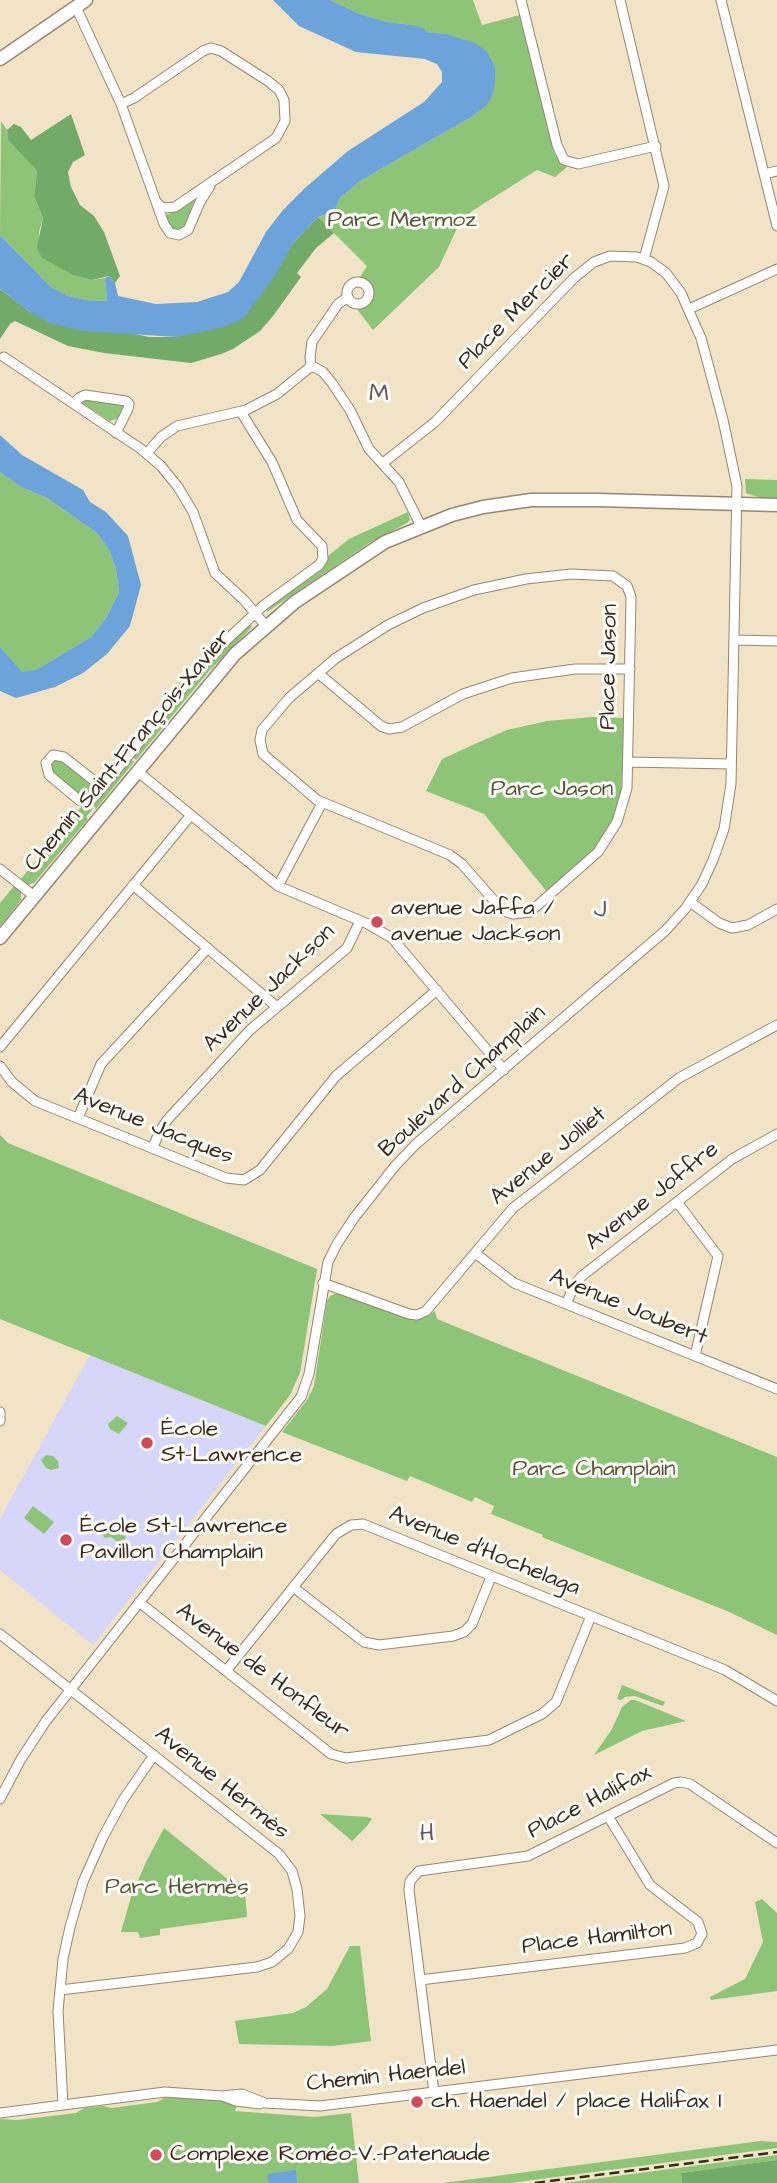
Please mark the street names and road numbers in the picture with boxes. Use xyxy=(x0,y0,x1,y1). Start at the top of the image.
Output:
street label: Place Mercier xyxy=(453,248,581,376)
street label: Place Jason xyxy=(595,604,625,730)
street label: Chemin Saint-François-Xavier xyxy=(20,624,238,878)
street label: Avenue Jackson xyxy=(198,919,342,1059)
street label: Boulevard Champlain xyxy=(374,1000,552,1164)
street label: Avenue Jacques xyxy=(69,1082,237,1172)
street label: Avenue Jolliet xyxy=(485,1102,613,1212)
street label: Avenue Joffre xyxy=(581,1136,725,1258)
street label: Avenue Joubert xyxy=(545,1264,711,1352)
street label: Avenue d'Hochelaga xyxy=(384,1501,584,1603)
street label: Avenue de Honfleur xyxy=(170,1598,354,1746)
street label: Avenue Hermès xyxy=(148,1721,294,1847)
street label: Place Halifax xyxy=(524,1760,656,1846)
street label: Place Hamilton xyxy=(521,1916,673,1962)
street label: Chemin Haendel xyxy=(305,2055,467,2099)

